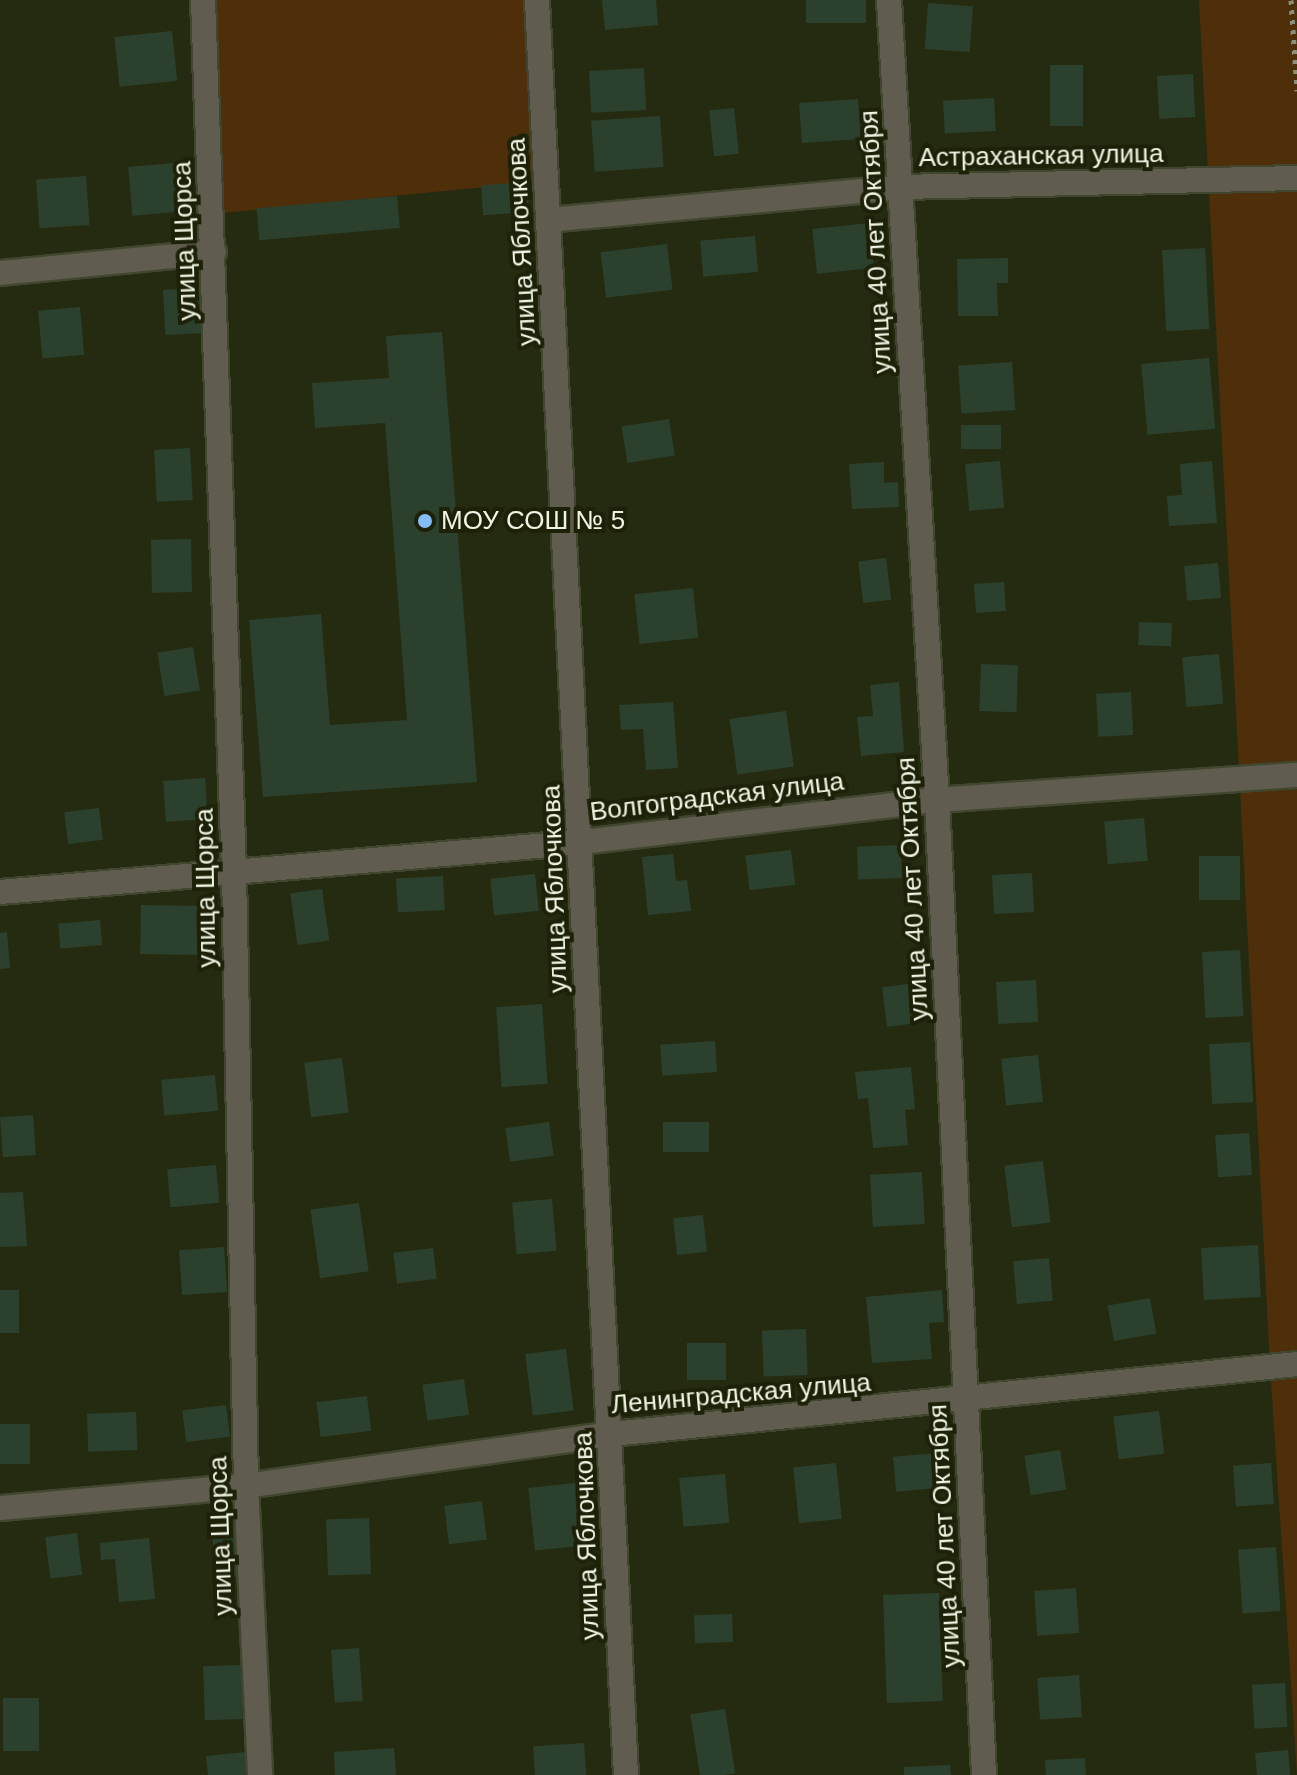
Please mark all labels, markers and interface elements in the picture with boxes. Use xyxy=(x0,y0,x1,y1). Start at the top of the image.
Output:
street label: улица 40 лет Октября xyxy=(854,109,898,375)
street label: улица Яблочкова xyxy=(501,137,543,347)
street label: Астраханская улица xyxy=(918,138,1164,174)
street label: улица Щорса xyxy=(167,161,203,321)
place label: МОУ СОШ № 5 xyxy=(441,505,625,537)
marker: МОУ СОШ № 5 xyxy=(416,512,434,530)
street label: улица 40 лет Октября xyxy=(891,756,935,1022)
street label: Волгоградская улица xyxy=(588,766,846,828)
street label: улица Яблочкова xyxy=(536,784,574,994)
street label: улица Щорса xyxy=(189,808,223,968)
street label: Ленинградская улица xyxy=(610,1367,872,1421)
street label: улица 40 лет Октября xyxy=(923,1403,967,1669)
street label: улица Яблочкова xyxy=(568,1431,606,1641)
street label: улица Щорса xyxy=(203,1456,239,1616)

